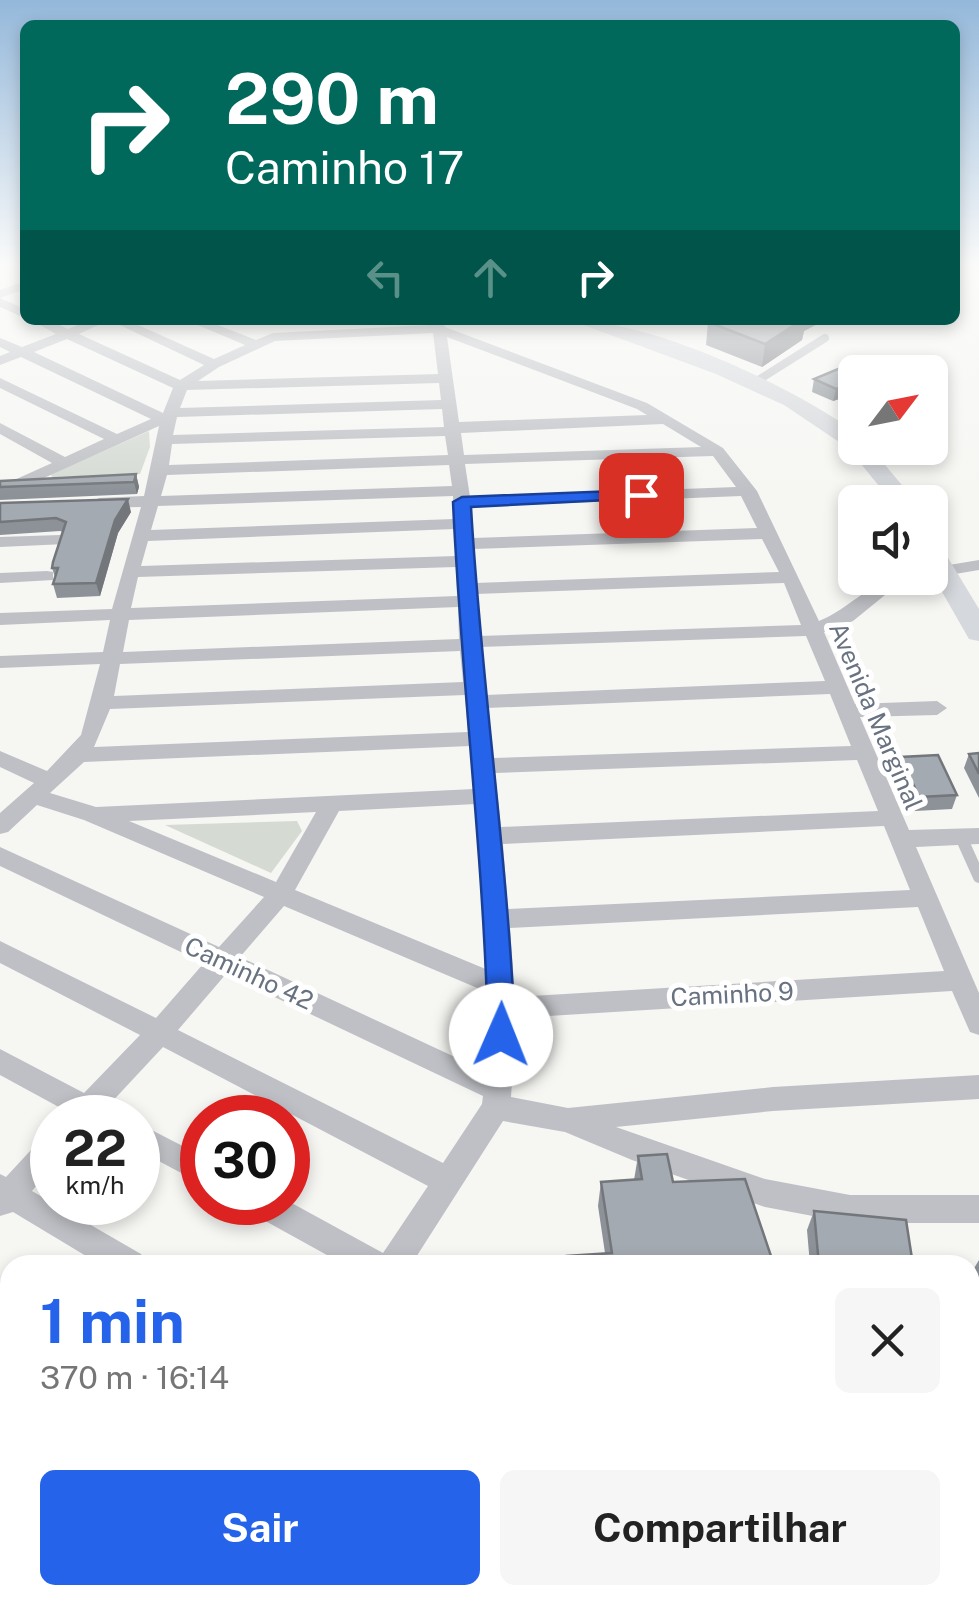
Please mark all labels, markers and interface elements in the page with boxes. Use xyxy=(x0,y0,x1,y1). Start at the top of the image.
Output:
text: 290 m xyxy=(225,57,439,140)
icon: right xyxy=(60,60,190,190)
text: Caminho 17 xyxy=(225,141,464,194)
icon: left xyxy=(358,250,413,305)
icon: ahead xyxy=(463,250,518,305)
icon: right xyxy=(568,250,623,305)
north arrow xyxy=(838,355,948,465)
map controls xyxy=(838,355,948,595)
pin xyxy=(599,453,684,538)
icon: arrive xyxy=(614,468,669,523)
button: sound xyxy=(838,485,948,595)
street label: Avenida Marginal xyxy=(823,618,929,814)
street label: Caminho 42 xyxy=(180,930,318,1016)
street label: Caminho 9 xyxy=(670,976,794,1012)
position arrow xyxy=(449,983,553,1087)
speed limit sign: 30 xyxy=(180,1095,310,1225)
text: 22 xyxy=(63,1118,127,1177)
text: km/h xyxy=(66,1170,124,1200)
text: 1 min xyxy=(40,1286,185,1357)
button: close xyxy=(835,1288,940,1393)
text: 370 m · 16:14 xyxy=(40,1359,229,1396)
button: Sair xyxy=(40,1470,480,1585)
button: Compartilhar xyxy=(500,1470,940,1585)

